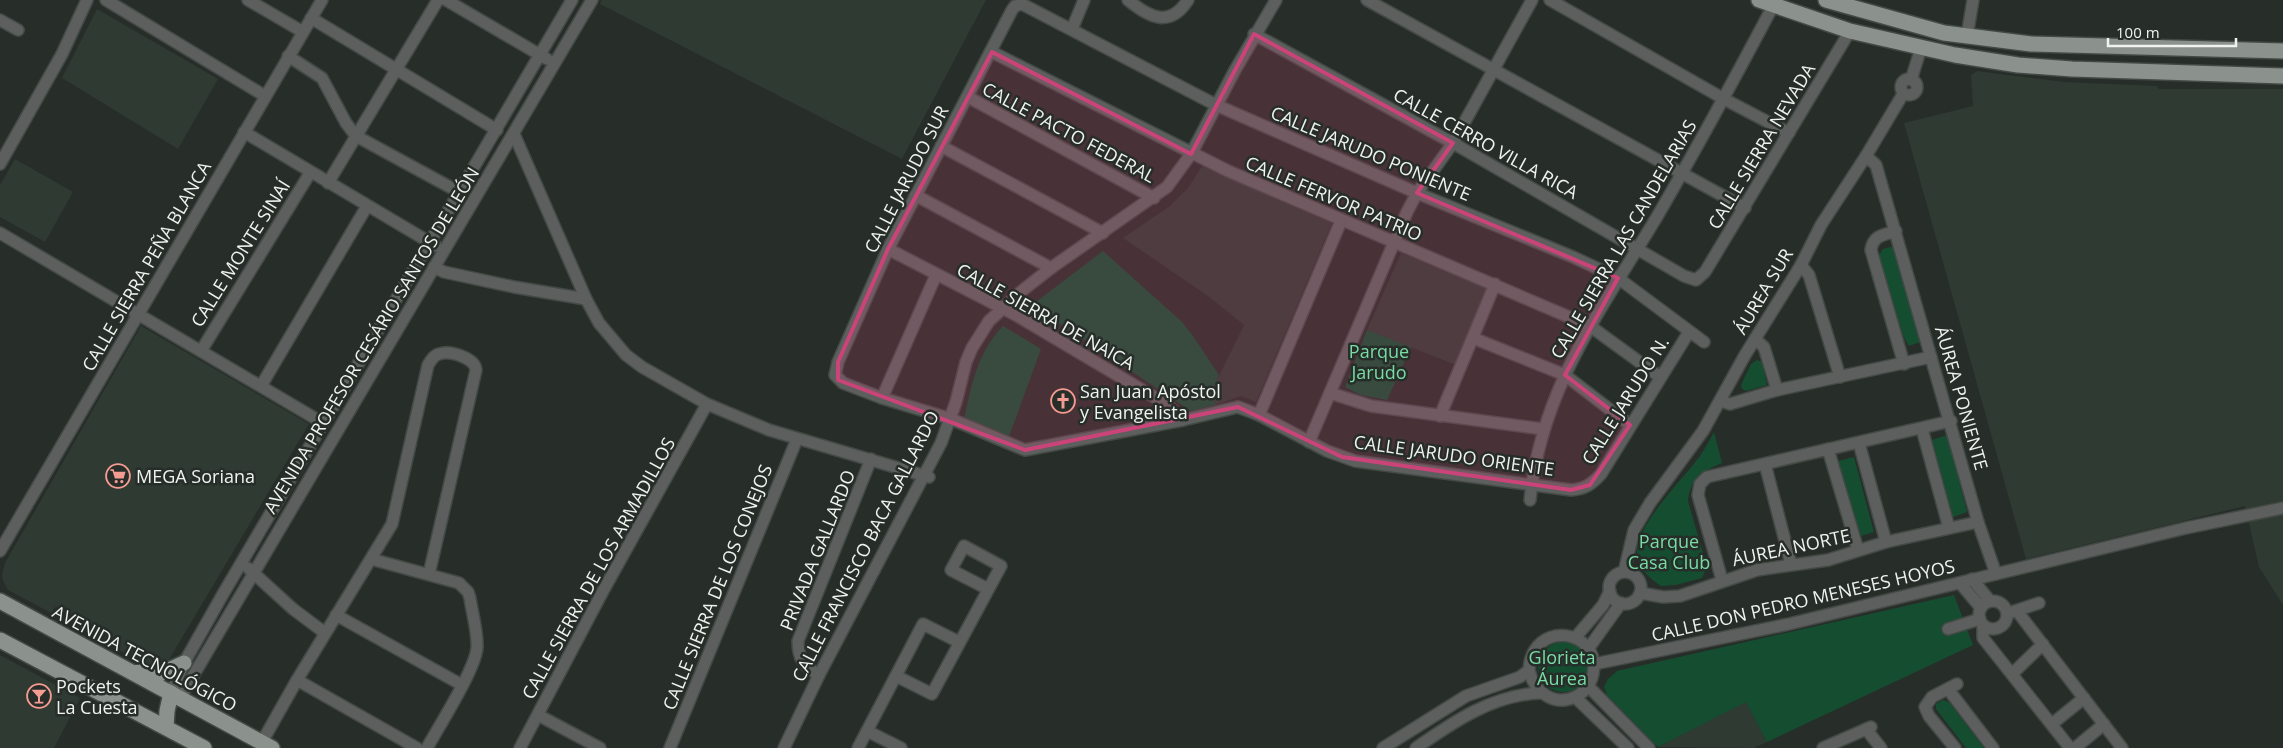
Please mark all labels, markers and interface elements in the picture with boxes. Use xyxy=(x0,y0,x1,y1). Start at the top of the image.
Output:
scale bar xyxy=(2108,15,2236,47)
text: 100 m xyxy=(2116,22,2160,42)
street label: CALLE SIERRA NEVADA xyxy=(1702,58,1820,233)
street label: CALLE PACTO FEDERAL xyxy=(978,76,1160,188)
street label: CALLE CERRO VILLA RICA xyxy=(1389,82,1583,204)
street label: CALLE JARUDO PONIENTE xyxy=(1267,100,1475,206)
street label: CALLE JARUDO SUR xyxy=(858,101,954,257)
street label: CALLE SIERRA LAS CANDELARIAS xyxy=(1545,115,1702,363)
street label: CALLE FERVOR PATRIO xyxy=(1242,150,1426,246)
street label: CALLE SIERRA PEÑA BLANCA xyxy=(76,156,216,375)
street label: AVENIDA PROFESOR CESÁRIO SANTOS DE LEÓN xyxy=(258,162,484,518)
street label: CALLE MONTE SINAÍ xyxy=(185,174,296,331)
street label: ÁUREA SUR xyxy=(1728,244,1798,338)
street label: CALLE SIERRA DE NAICA xyxy=(953,257,1140,375)
street label: ÁUREA PONIENTE xyxy=(1930,323,1994,473)
street label: CALLE JARUDO N. xyxy=(1576,331,1674,469)
park label: Parque Jarudo xyxy=(1349,339,1409,384)
place label: San Juan Apóstol y Evangelista xyxy=(1080,379,1221,424)
church icon: San Juan Apóstol y Evangelista xyxy=(1050,388,1076,414)
street label: CALLE FRANCISCO BACA GALLARDO xyxy=(786,406,944,686)
street label: CALLE JARUDO ORIENTE xyxy=(1352,429,1556,481)
street label: CALLE SIERRA DE LOS ARMADILLOS xyxy=(516,433,680,703)
street label: CALLE SIERRA DE LOS CONEJOS xyxy=(657,461,777,713)
supermarket icon: MEGA Soriana xyxy=(105,463,131,489)
place label: MEGA Soriana xyxy=(136,464,255,488)
street label: PRIVADA GALLARDO xyxy=(774,466,860,634)
street label: ÁUREA NORTE xyxy=(1730,523,1852,571)
park label: Parque Casa Club xyxy=(1628,529,1710,574)
street label: CALLE DON PEDRO MENESES HOYOS xyxy=(1649,553,1957,647)
street label: AVENIDA TECNOLÓGICO xyxy=(49,599,241,717)
park label: Glorieta Áurea xyxy=(1529,645,1595,690)
place label: Pockets La Cuesta xyxy=(56,674,138,719)
bar icon: Pockets La Cuesta xyxy=(26,683,52,709)

